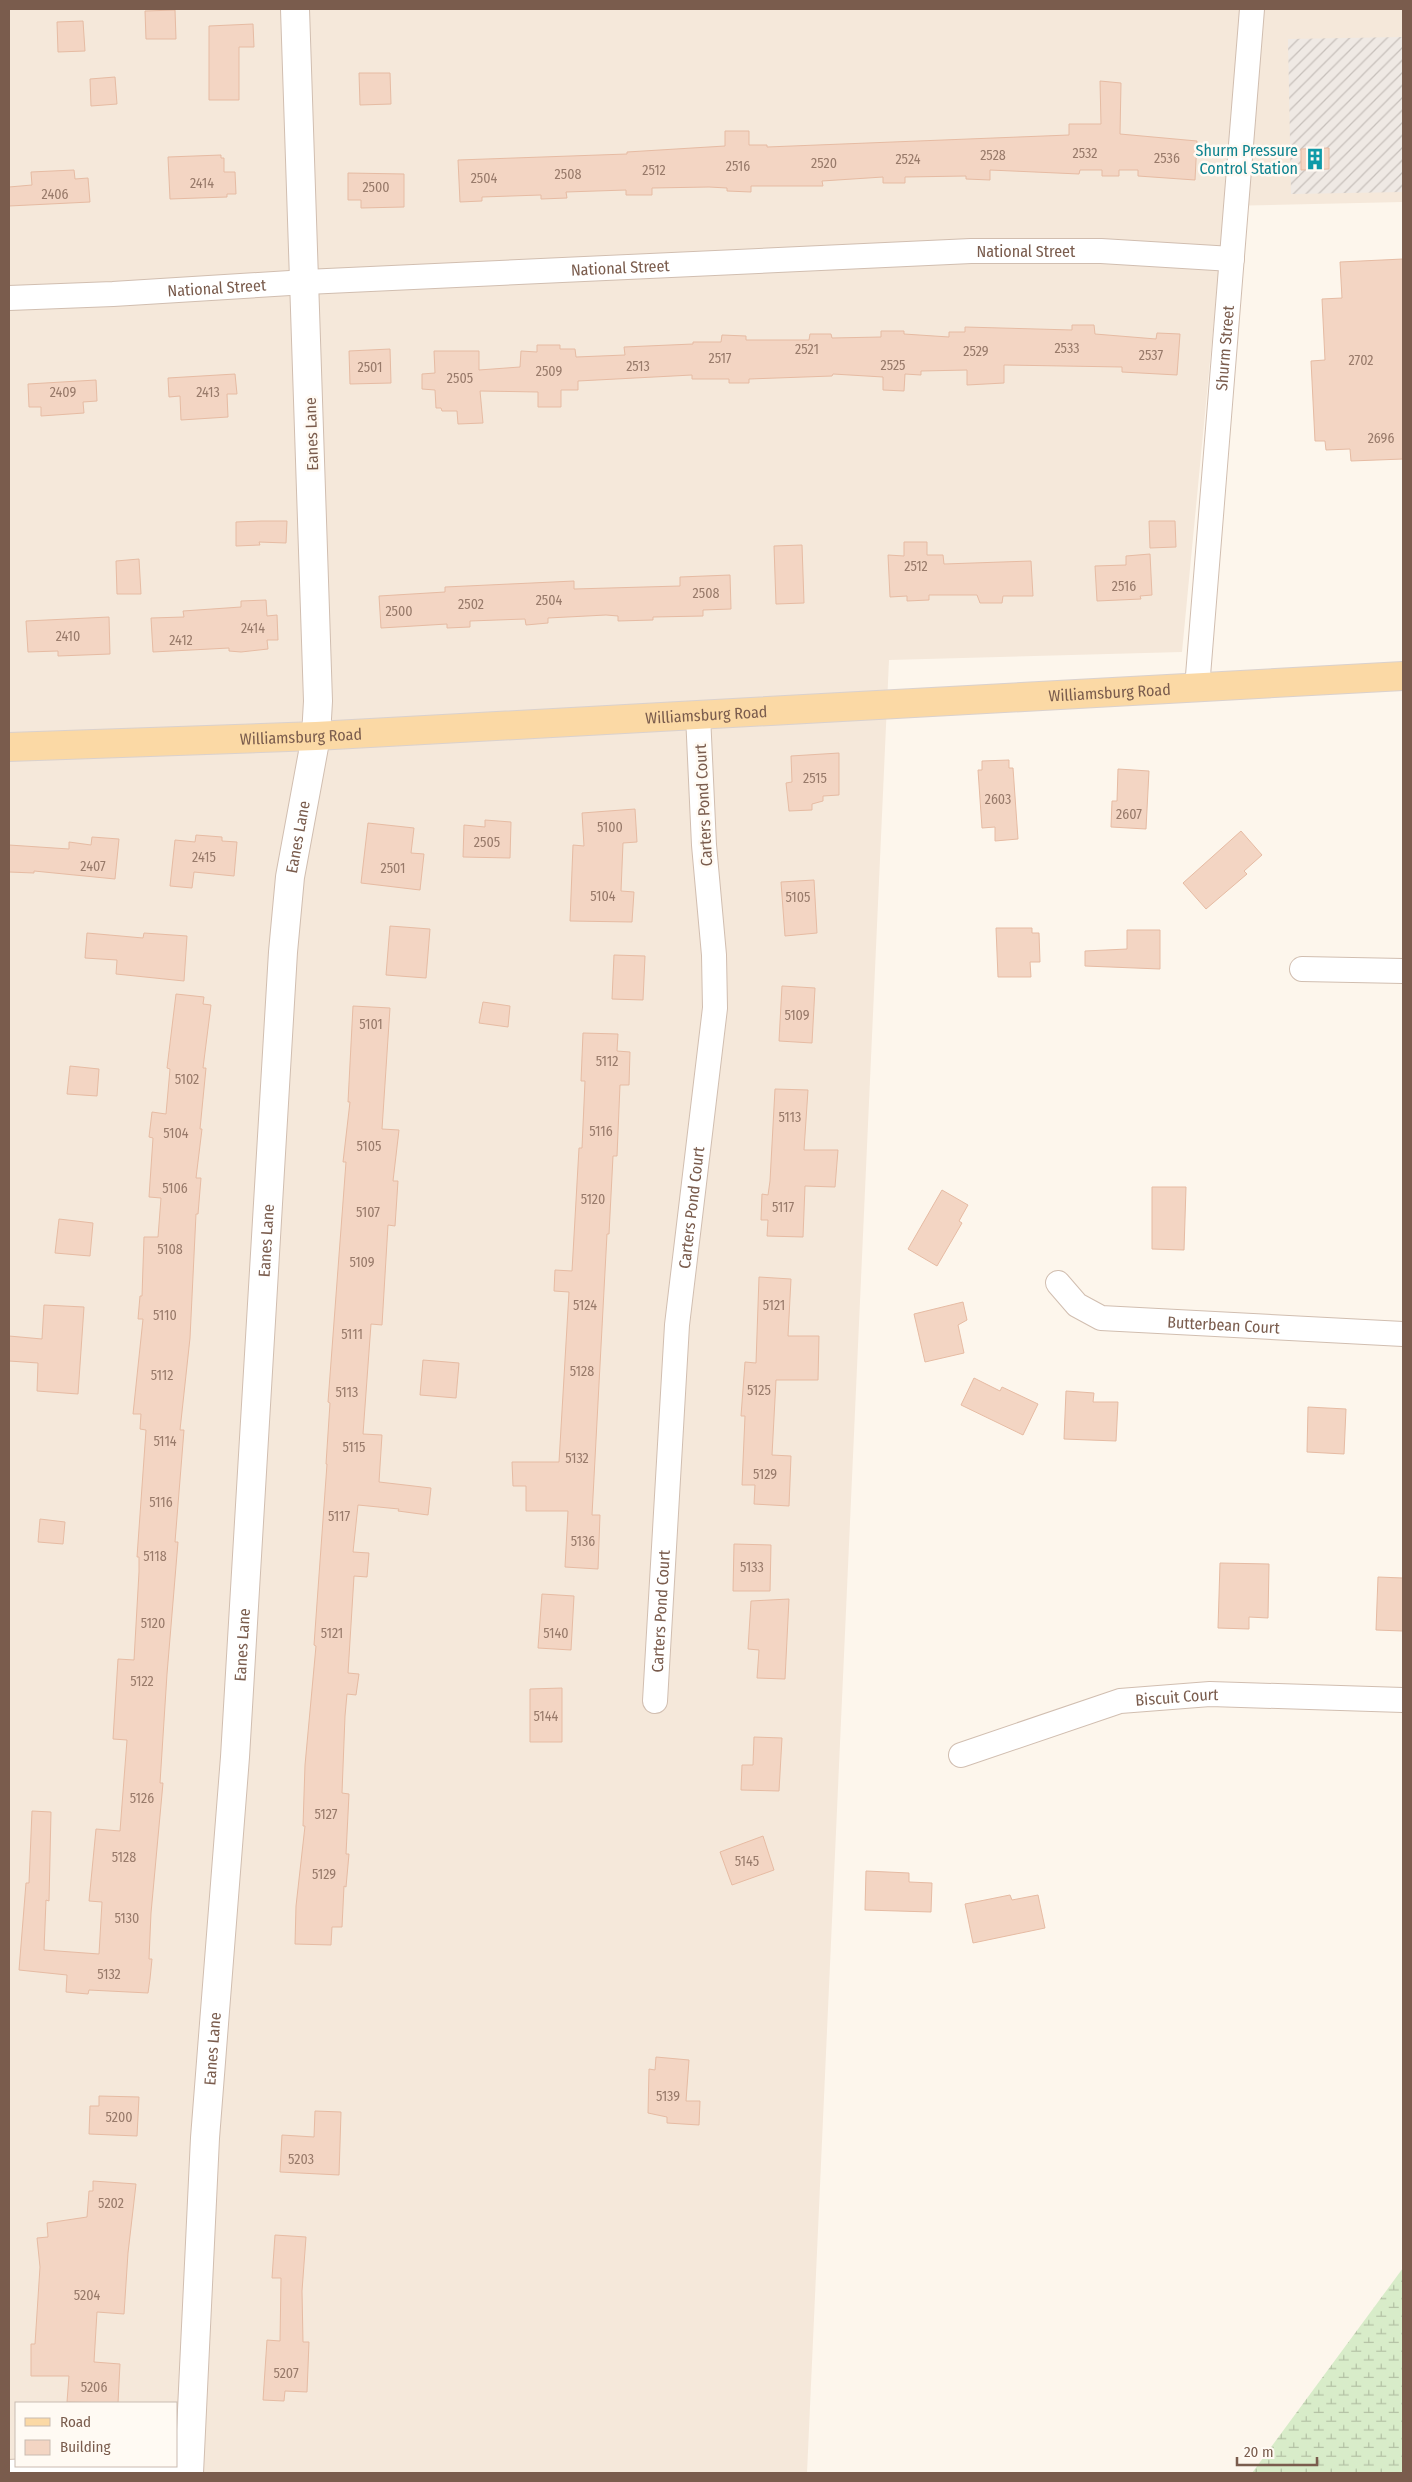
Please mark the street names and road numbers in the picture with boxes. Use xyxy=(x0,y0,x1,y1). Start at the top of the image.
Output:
street label: National Street xyxy=(976,242,1076,261)
street label: National Street xyxy=(570,256,671,280)
street label: National Street xyxy=(167,275,267,301)
street label: Shurm Street xyxy=(1212,304,1238,392)
street label: Eanes Lane xyxy=(301,397,322,471)
street label: Williamsburg Road xyxy=(1048,680,1171,706)
street label: Williamsburg Road xyxy=(645,702,768,728)
street label: Williamsburg Road xyxy=(239,724,362,749)
street label: Carters Pond Court xyxy=(691,742,716,867)
street label: Eanes Lane xyxy=(282,799,314,875)
street label: Carters Pond Court xyxy=(675,1145,708,1270)
street label: Eanes Lane xyxy=(255,1203,278,1278)
street label: Butterbean Court xyxy=(1167,1313,1281,1337)
street label: Carters Pond Court xyxy=(648,1549,674,1673)
street label: Eanes Lane xyxy=(231,1608,254,1682)
street label: Biscuit Court xyxy=(1135,1685,1219,1710)
street label: Eanes Lane xyxy=(200,2011,225,2086)

